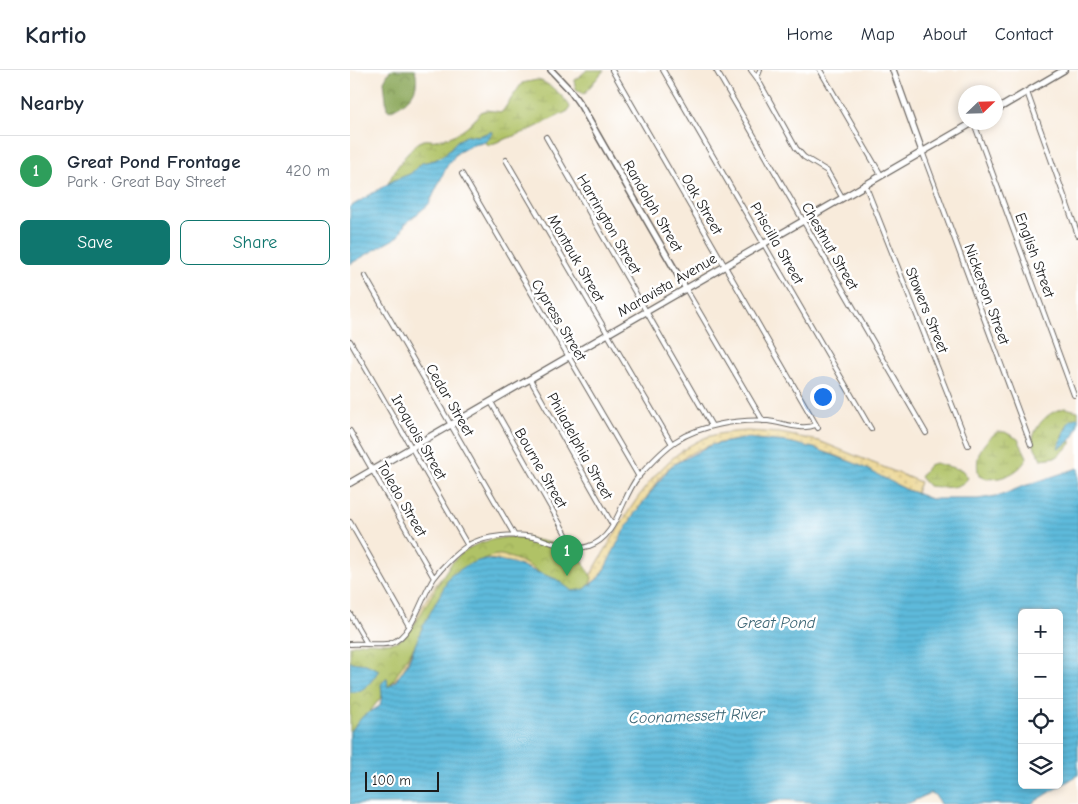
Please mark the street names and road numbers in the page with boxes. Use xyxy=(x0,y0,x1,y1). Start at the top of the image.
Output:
street label: Randolph Street xyxy=(620,157,687,256)
street label: Oak Street xyxy=(677,170,727,238)
street label: Harrington Street xyxy=(573,171,645,278)
street label: Priscilla Street xyxy=(746,199,808,288)
street label: Chestnut Street xyxy=(798,199,863,294)
street label: English Street xyxy=(1011,210,1059,300)
street label: Montauk Street xyxy=(544,211,609,305)
street label: Nickerson Street xyxy=(960,241,1014,348)
street label: Maravista Avenue xyxy=(614,249,720,321)
street label: Stowers Street xyxy=(902,264,953,356)
street label: Cypress Street xyxy=(528,276,591,365)
street label: Cedar Street xyxy=(422,360,478,440)
street label: Philadelphia Street xyxy=(543,389,617,503)
street label: Iroquois Street xyxy=(387,391,451,483)
street label: Bourne Street xyxy=(511,425,571,512)
street label: Toledo Street xyxy=(373,458,431,540)

